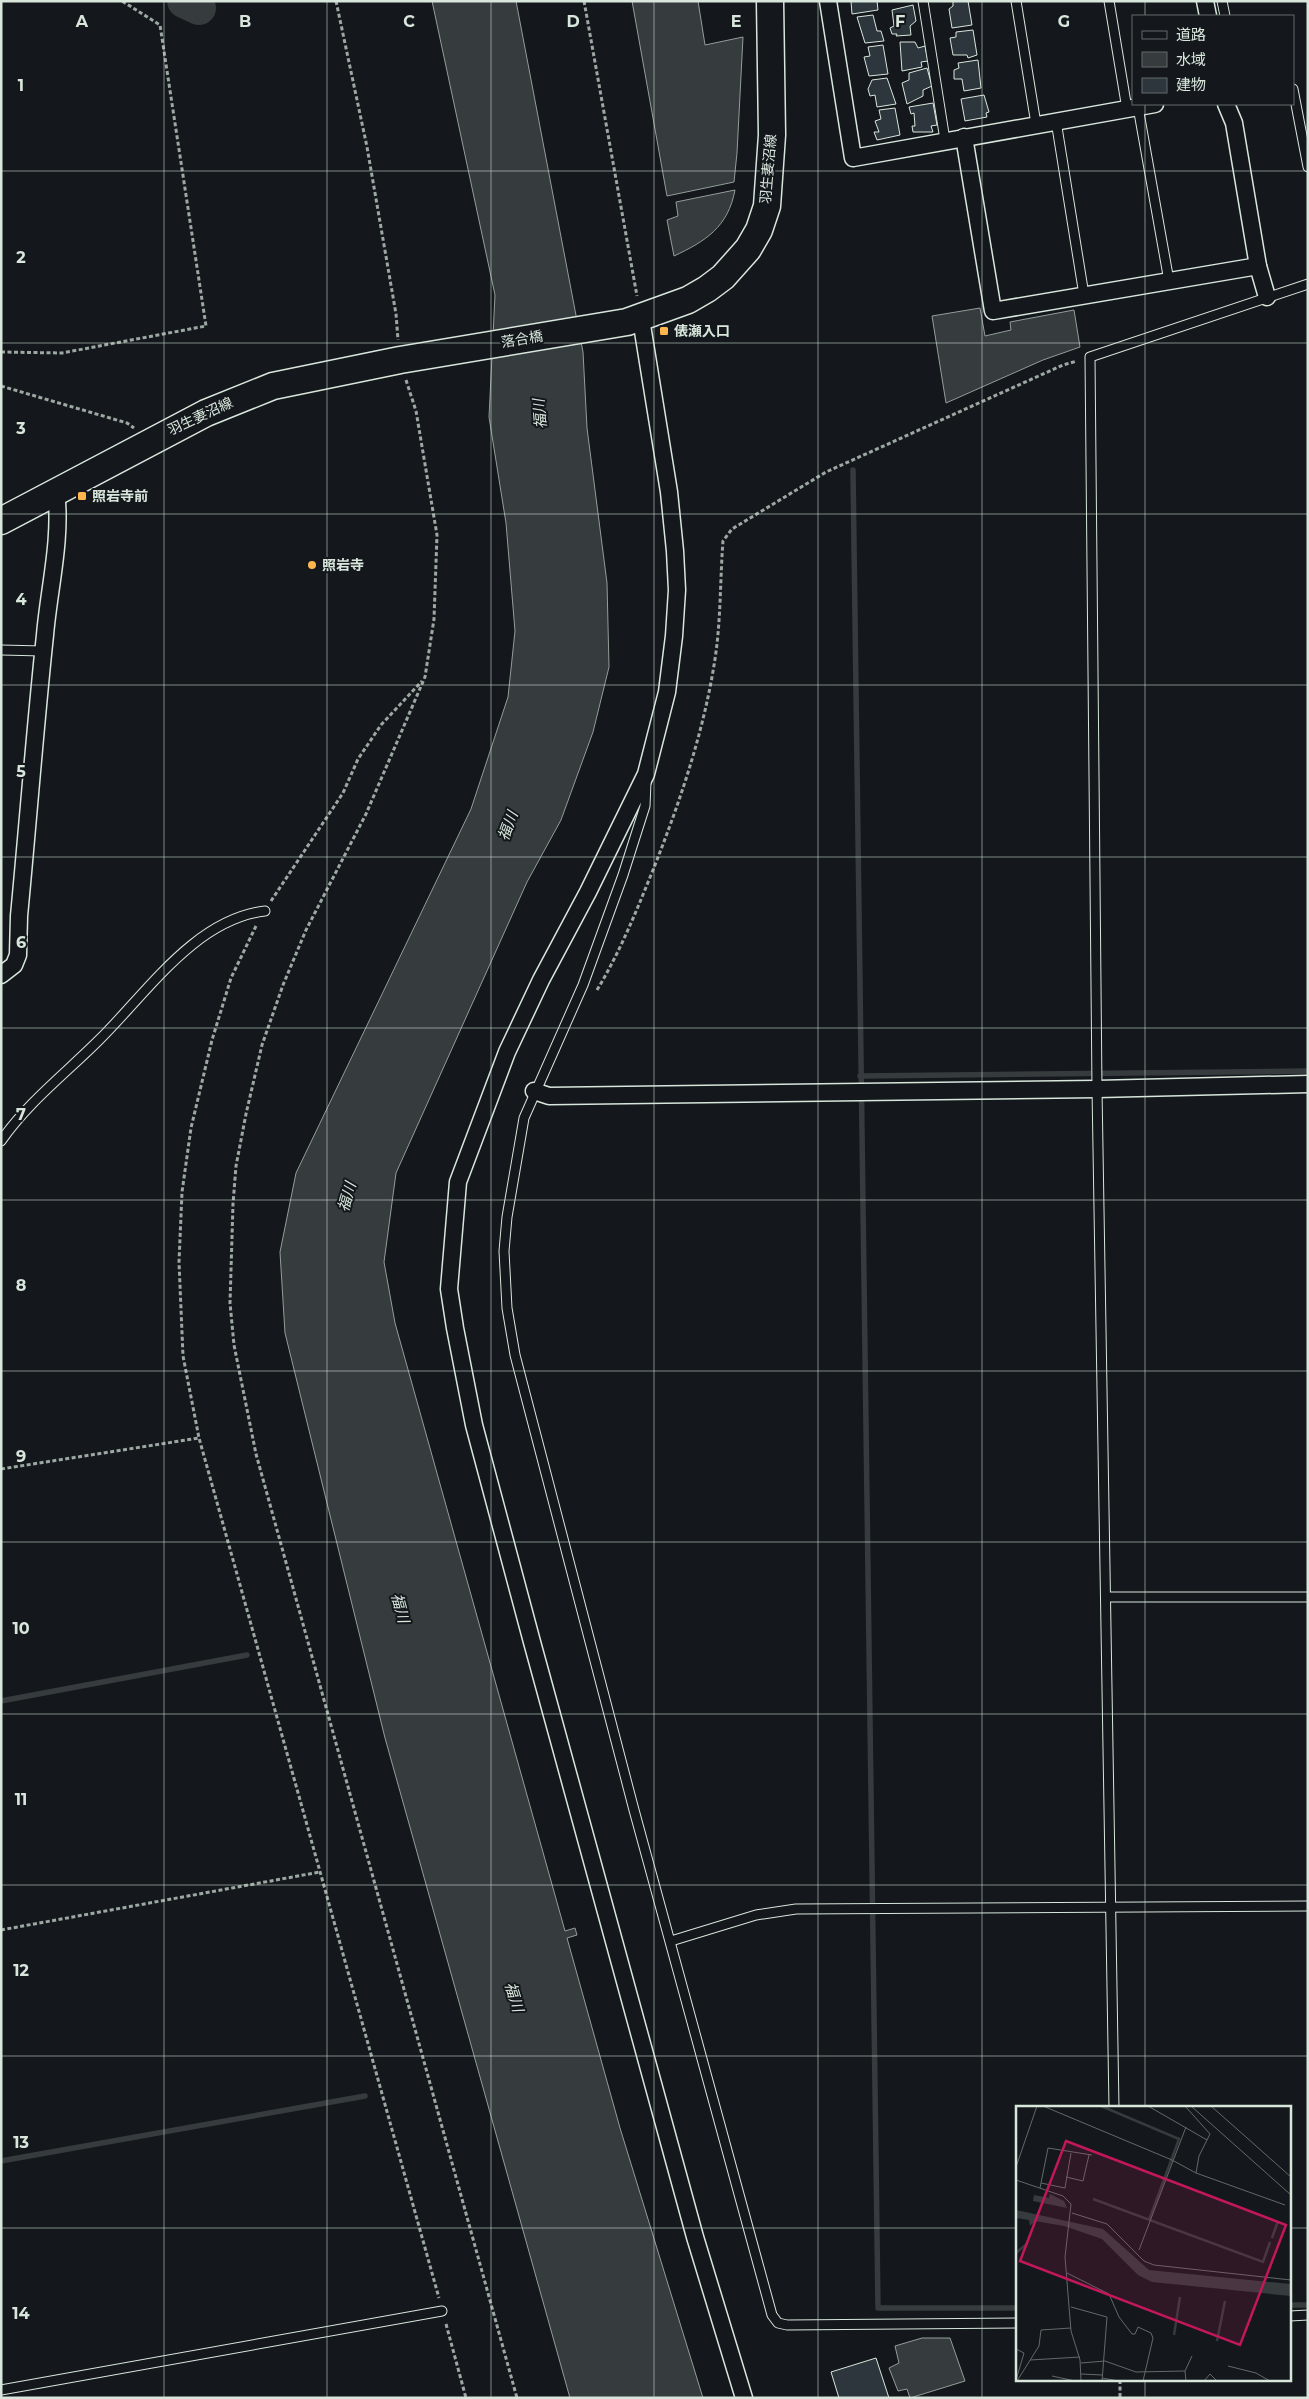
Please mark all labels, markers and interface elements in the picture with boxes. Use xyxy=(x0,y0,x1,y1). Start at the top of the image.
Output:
text: A xyxy=(75,12,89,31)
text: B xyxy=(239,12,251,31)
text: C xyxy=(403,12,415,31)
text: D xyxy=(566,12,580,31)
text: E xyxy=(731,12,741,31)
text: F xyxy=(895,12,905,31)
text: G xyxy=(1058,12,1070,31)
legend xyxy=(1132,15,1294,105)
text: 道路 xyxy=(1176,25,1206,44)
text: 水域 xyxy=(1176,50,1206,69)
text: 建物 xyxy=(1176,75,1206,94)
text: 1 xyxy=(18,76,24,95)
street label: 羽生妻沼線 xyxy=(756,133,780,205)
text: 2 xyxy=(16,248,26,267)
place label: 俵瀬入口 xyxy=(674,322,730,340)
marker: 俵瀬入口 xyxy=(658,325,670,337)
street label: 落合橋 xyxy=(500,327,544,351)
street label: 羽生妻沼線 xyxy=(164,393,236,439)
water label: 福川 xyxy=(529,396,550,430)
text: 3 xyxy=(15,419,26,438)
place label: 照岩寺前 xyxy=(92,487,148,505)
marker: 照岩寺前 xyxy=(76,490,88,502)
place label: 照岩寺 xyxy=(322,556,364,574)
marker: 照岩寺 xyxy=(306,559,318,571)
text: 4 xyxy=(15,590,27,609)
text: 5 xyxy=(16,762,26,781)
water label: 福川 xyxy=(493,807,522,843)
text: 6 xyxy=(16,933,26,952)
text: 7 xyxy=(16,1105,26,1124)
water label: 福川 xyxy=(333,1178,360,1214)
text: 8 xyxy=(16,1276,26,1295)
text: 9 xyxy=(16,1447,26,1466)
water label: 福川 xyxy=(387,1591,414,1627)
text: 10 xyxy=(12,1619,30,1638)
text: 11 xyxy=(15,1790,27,1809)
text: 12 xyxy=(13,1961,29,1980)
water label: 福川 xyxy=(501,1980,529,2016)
inset map xyxy=(1016,2106,1292,2382)
text: 13 xyxy=(13,2133,29,2152)
text: 14 xyxy=(12,2304,30,2323)

